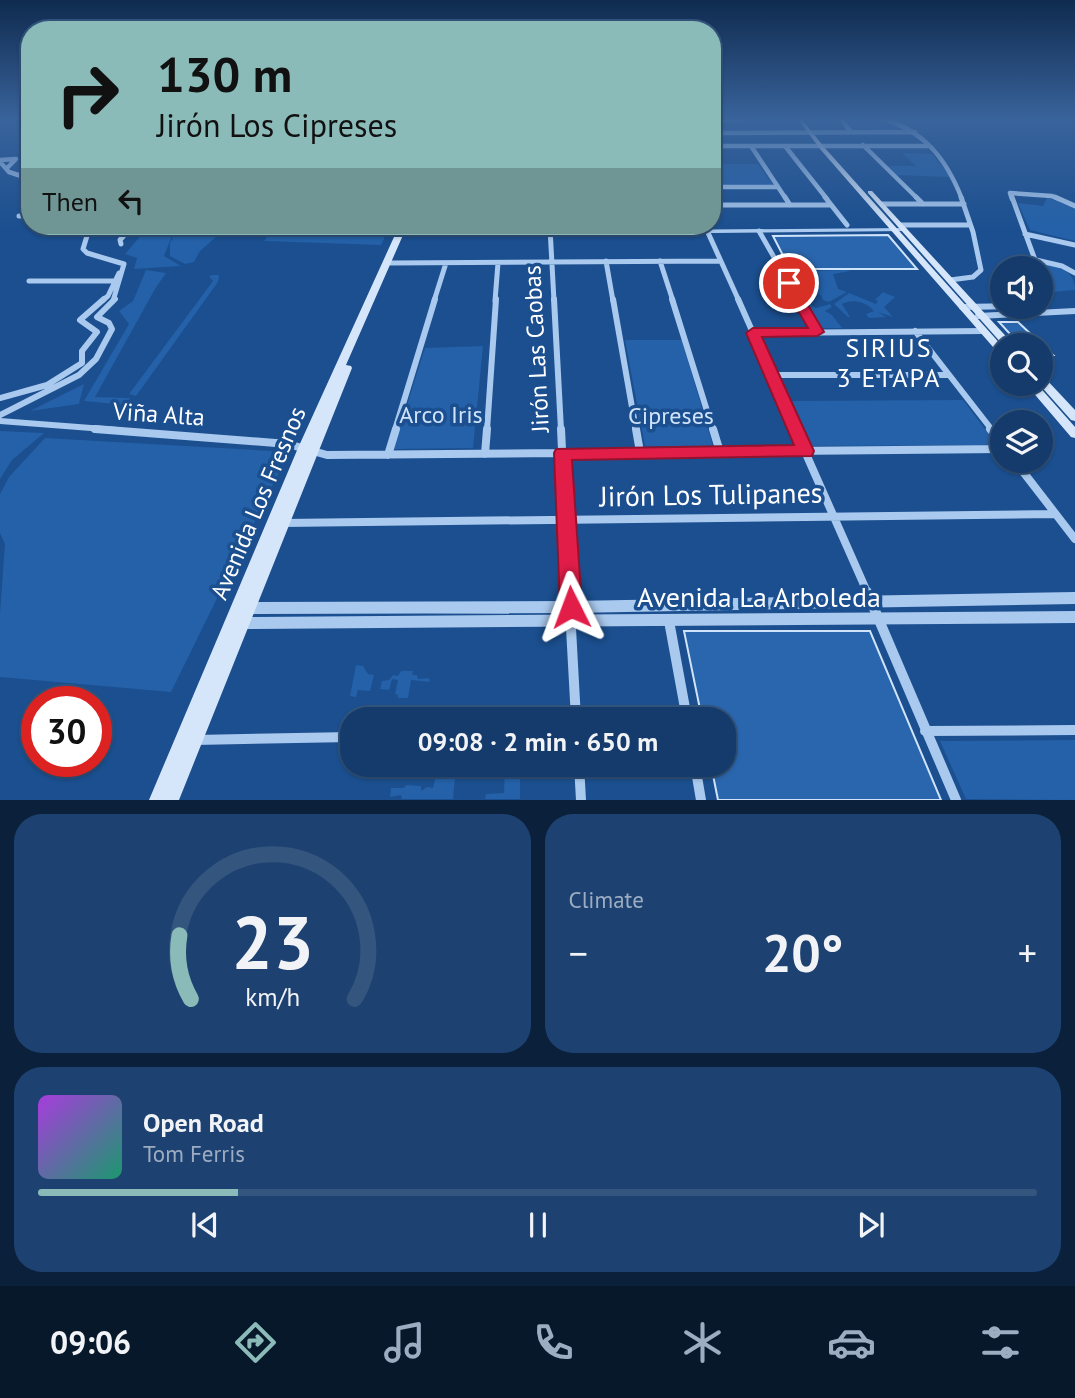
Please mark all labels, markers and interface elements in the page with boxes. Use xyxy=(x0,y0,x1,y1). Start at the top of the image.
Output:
text: 130 m xyxy=(157,42,292,106)
icon: right xyxy=(42,49,133,140)
text: Jirón Los Cipreses xyxy=(157,104,397,146)
icon: left xyxy=(112,182,150,220)
text: Then xyxy=(42,185,98,218)
pin xyxy=(759,253,819,313)
map controls xyxy=(990,256,1053,473)
button: sound xyxy=(990,256,1053,319)
icon: arrive xyxy=(770,264,808,302)
street label: Jirón Las Caobas xyxy=(516,265,556,434)
district label: SIRIUS 3 ETAPA xyxy=(836,331,942,394)
button: search xyxy=(990,333,1053,396)
street label: Viña Alta xyxy=(111,395,206,433)
park label: Arco Iris xyxy=(399,399,483,430)
park label: Cipreses xyxy=(628,400,714,431)
street label: Avenida Los Fresnos xyxy=(203,402,313,604)
button: layers xyxy=(990,410,1053,473)
street label: Jirón Los Tulipanes xyxy=(598,474,823,514)
position arrow xyxy=(534,570,608,644)
street label: Avenida La Arboleda xyxy=(637,578,881,615)
speed limit sign: 30 xyxy=(21,686,112,777)
text: 09:08 · 2 min · 650 m xyxy=(418,725,658,758)
text: Climate xyxy=(569,885,644,914)
text: 23 xyxy=(231,896,314,990)
text: 20° xyxy=(762,919,844,986)
text: − xyxy=(569,928,588,977)
text: + xyxy=(1018,928,1037,977)
text: km/h xyxy=(245,981,300,1013)
text: Open Road xyxy=(143,1106,264,1139)
text: Tom Ferris xyxy=(143,1139,245,1168)
icon: previous xyxy=(186,1206,224,1244)
icon: pause xyxy=(519,1206,557,1244)
icon: next xyxy=(852,1206,890,1244)
icon: directions xyxy=(231,1318,280,1367)
icon: music xyxy=(380,1318,429,1367)
icon: phone xyxy=(529,1318,578,1367)
icon: climate xyxy=(678,1318,727,1367)
icon: car xyxy=(827,1318,876,1367)
icon: filters xyxy=(976,1318,1025,1367)
text: 09:06 xyxy=(50,1321,131,1363)

